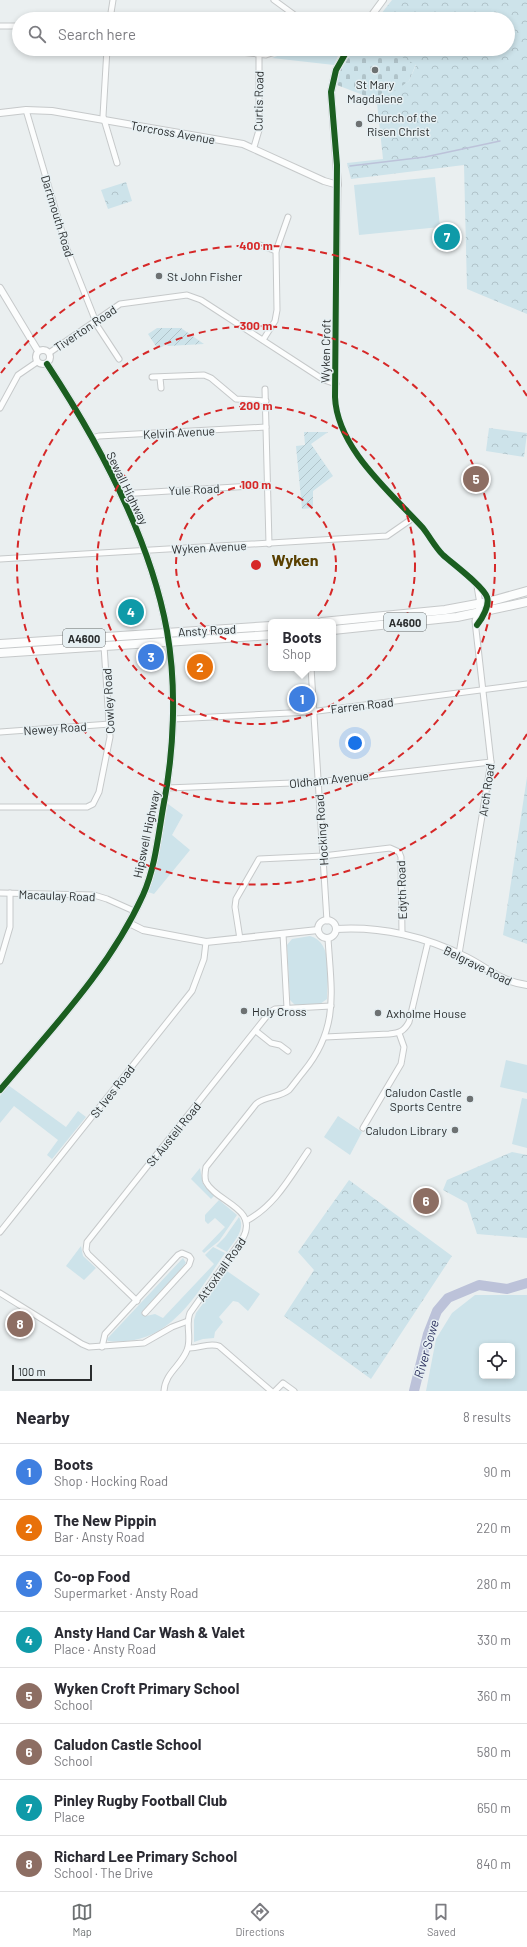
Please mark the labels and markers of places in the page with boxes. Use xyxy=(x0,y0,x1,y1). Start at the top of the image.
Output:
marker: St Mary Magdalene xyxy=(370,65,380,75)
place label: St Mary Magdalene xyxy=(347,77,403,105)
place label: Church of the Risen Christ xyxy=(367,110,437,138)
marker: Church of the Risen Christ xyxy=(354,119,364,129)
pin: 7 xyxy=(434,222,460,252)
place label: St John Fisher xyxy=(167,269,243,283)
marker: St John Fisher xyxy=(154,271,164,281)
pin: 5 xyxy=(463,464,489,494)
centre of rings xyxy=(249,558,263,572)
pin: 4 xyxy=(118,597,144,627)
pin: 3 xyxy=(138,642,164,672)
pin: 2 xyxy=(187,652,213,682)
pin: 1 xyxy=(289,684,315,714)
place label: Holy Cross xyxy=(252,1004,307,1018)
marker: Holy Cross xyxy=(239,1006,249,1016)
place label: Axholme House xyxy=(386,1006,466,1020)
marker: Axholme House xyxy=(373,1008,383,1018)
place label: Caludon Castle Sports Centre xyxy=(385,1085,462,1113)
marker: Caludon Castle Sports Centre xyxy=(465,1094,475,1104)
place label: Caludon Library xyxy=(365,1123,447,1137)
marker: Caludon Library xyxy=(450,1125,460,1135)
pin: 6 xyxy=(413,1186,439,1216)
pin: 8 xyxy=(7,1309,33,1339)

